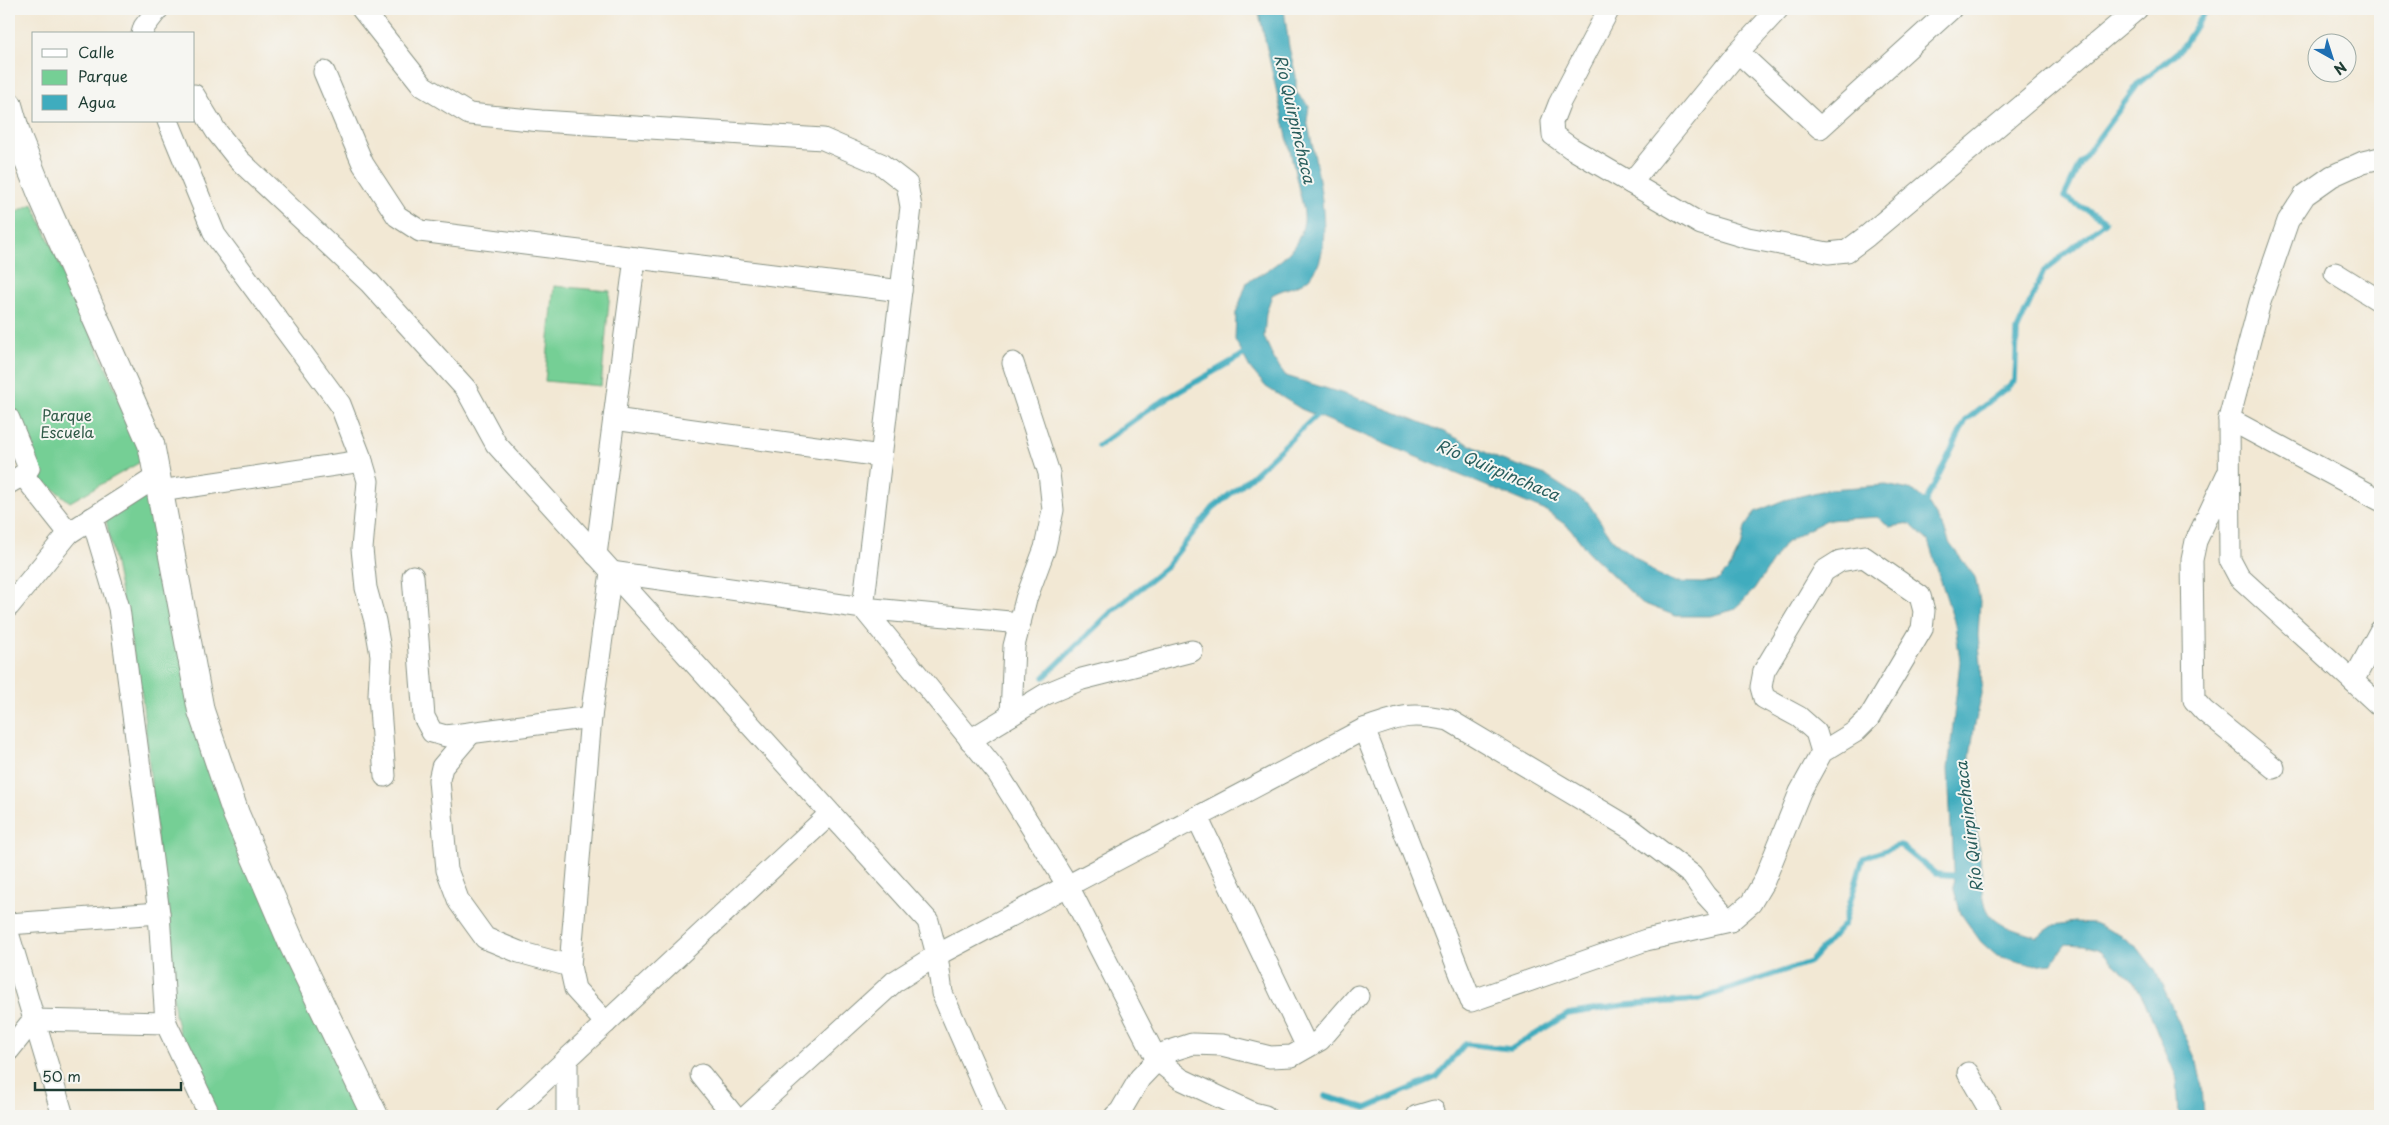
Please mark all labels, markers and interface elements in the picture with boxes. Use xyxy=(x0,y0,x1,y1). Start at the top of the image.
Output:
legend xyxy=(32,32,195,122)
north arrow xyxy=(2306,32,2356,82)
text: Calle xyxy=(78,40,115,63)
water label: Río Quirpinchaca xyxy=(1269,52,1323,187)
text: N xyxy=(2330,57,2351,80)
text: Parque xyxy=(78,64,128,87)
text: Agua xyxy=(78,90,116,113)
park label: Parque Escuela xyxy=(40,403,94,443)
water label: Río Quirpinchaca xyxy=(1433,432,1565,506)
water label: Río Quirpinchaca xyxy=(1948,759,1988,894)
scale bar xyxy=(35,1060,181,1092)
text: 50 m xyxy=(42,1064,81,1087)

